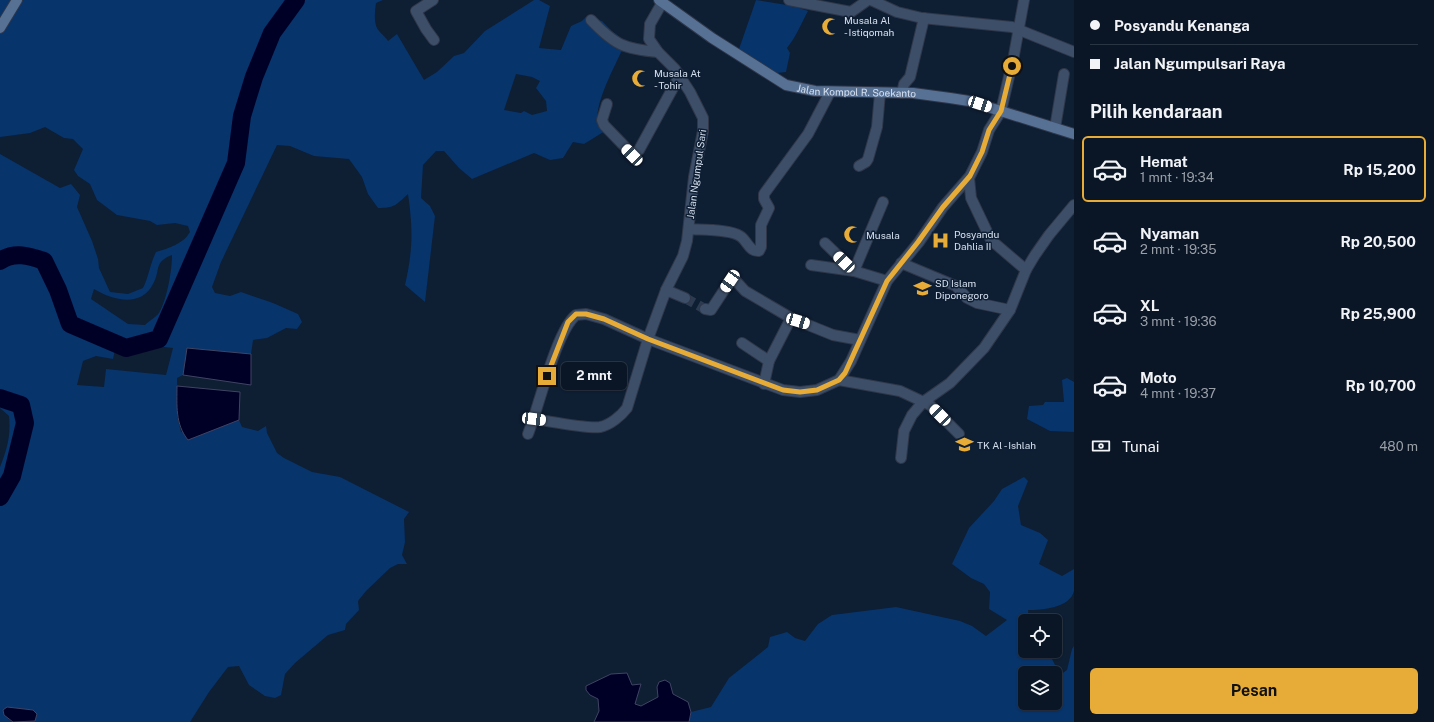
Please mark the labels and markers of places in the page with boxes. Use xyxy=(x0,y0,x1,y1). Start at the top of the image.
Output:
place label: Musala Al - Istiqomah xyxy=(844,14,894,38)
mosque icon: Musala Al - Istiqomah xyxy=(821,16,841,36)
place label: Musala At - Tohir xyxy=(654,67,701,91)
mosque icon: Musala At - Tohir xyxy=(631,69,651,89)
mosque icon: Musala xyxy=(843,225,863,245)
place label: Posyandu Dahlia II xyxy=(954,228,999,252)
place label: Musala xyxy=(866,229,900,241)
hospital icon: Posyandu Dahlia II xyxy=(931,230,951,250)
place label: SD Islam Diponegoro xyxy=(935,277,989,301)
school or university icon: SD Islam Diponegoro xyxy=(912,279,932,299)
school or university icon: TK Al - Ishlah xyxy=(954,435,974,455)
place label: TK Al - Ishlah xyxy=(977,439,1036,451)

